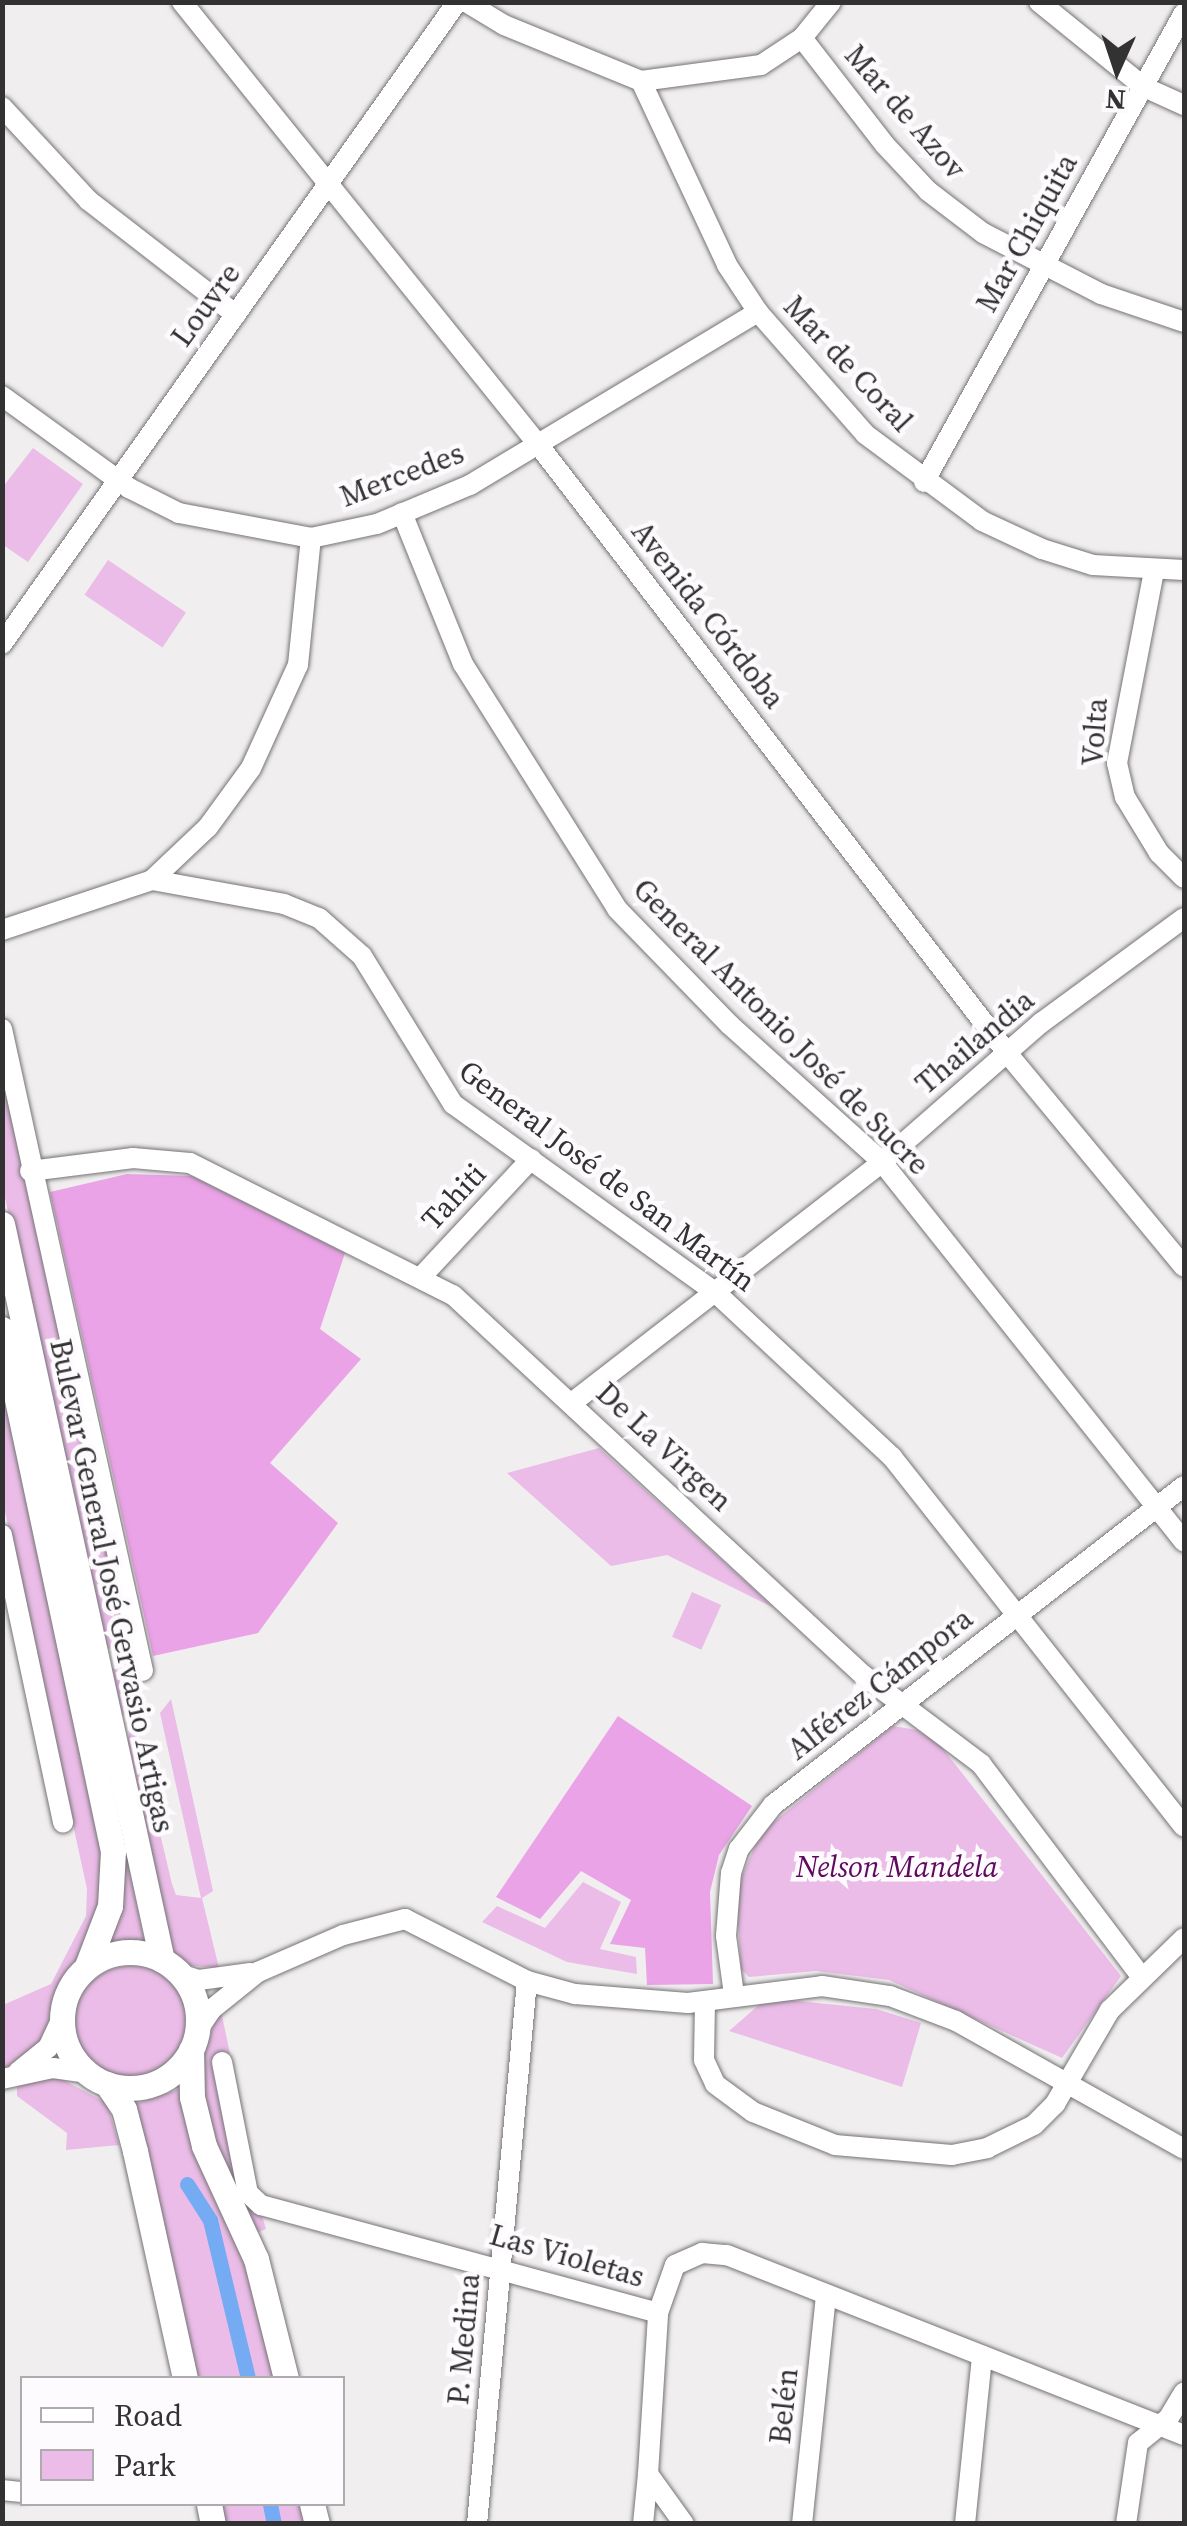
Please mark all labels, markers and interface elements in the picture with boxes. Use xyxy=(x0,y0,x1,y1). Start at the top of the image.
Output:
north arrow xyxy=(1067,20,1167,120)
street label: Mar de Azov xyxy=(837,38,973,186)
text: N xyxy=(1104,80,1127,119)
street label: Mar Chiquita xyxy=(969,148,1085,318)
street label: Louvre xyxy=(164,256,248,354)
street label: Mar de Coral xyxy=(776,289,920,439)
street label: Mercedes xyxy=(335,435,469,515)
street label: Avenida Córdoba xyxy=(624,514,792,716)
street label: Volta xyxy=(1075,697,1115,767)
street label: General Antonio José de Sucre xyxy=(625,871,937,1183)
street label: Thailandia xyxy=(908,982,1042,1102)
street label: General José de San Martín xyxy=(452,1053,762,1299)
street label: Tahiti xyxy=(414,1156,494,1238)
street label: Bulevar General José Gervasio Artigas xyxy=(42,1336,182,1836)
street label: De La Virgen xyxy=(588,1375,740,1519)
street label: Alférez Cámpora xyxy=(780,1601,980,1767)
park label: Nelson Mandela xyxy=(796,1849,998,1885)
street label: Las Violetas xyxy=(485,2217,649,2295)
street label: P. Medina xyxy=(440,2272,488,2406)
street label: Belén xyxy=(762,2366,806,2446)
legend xyxy=(20,2376,345,2506)
text: Road xyxy=(114,2395,182,2436)
text: Park xyxy=(114,2445,176,2486)

